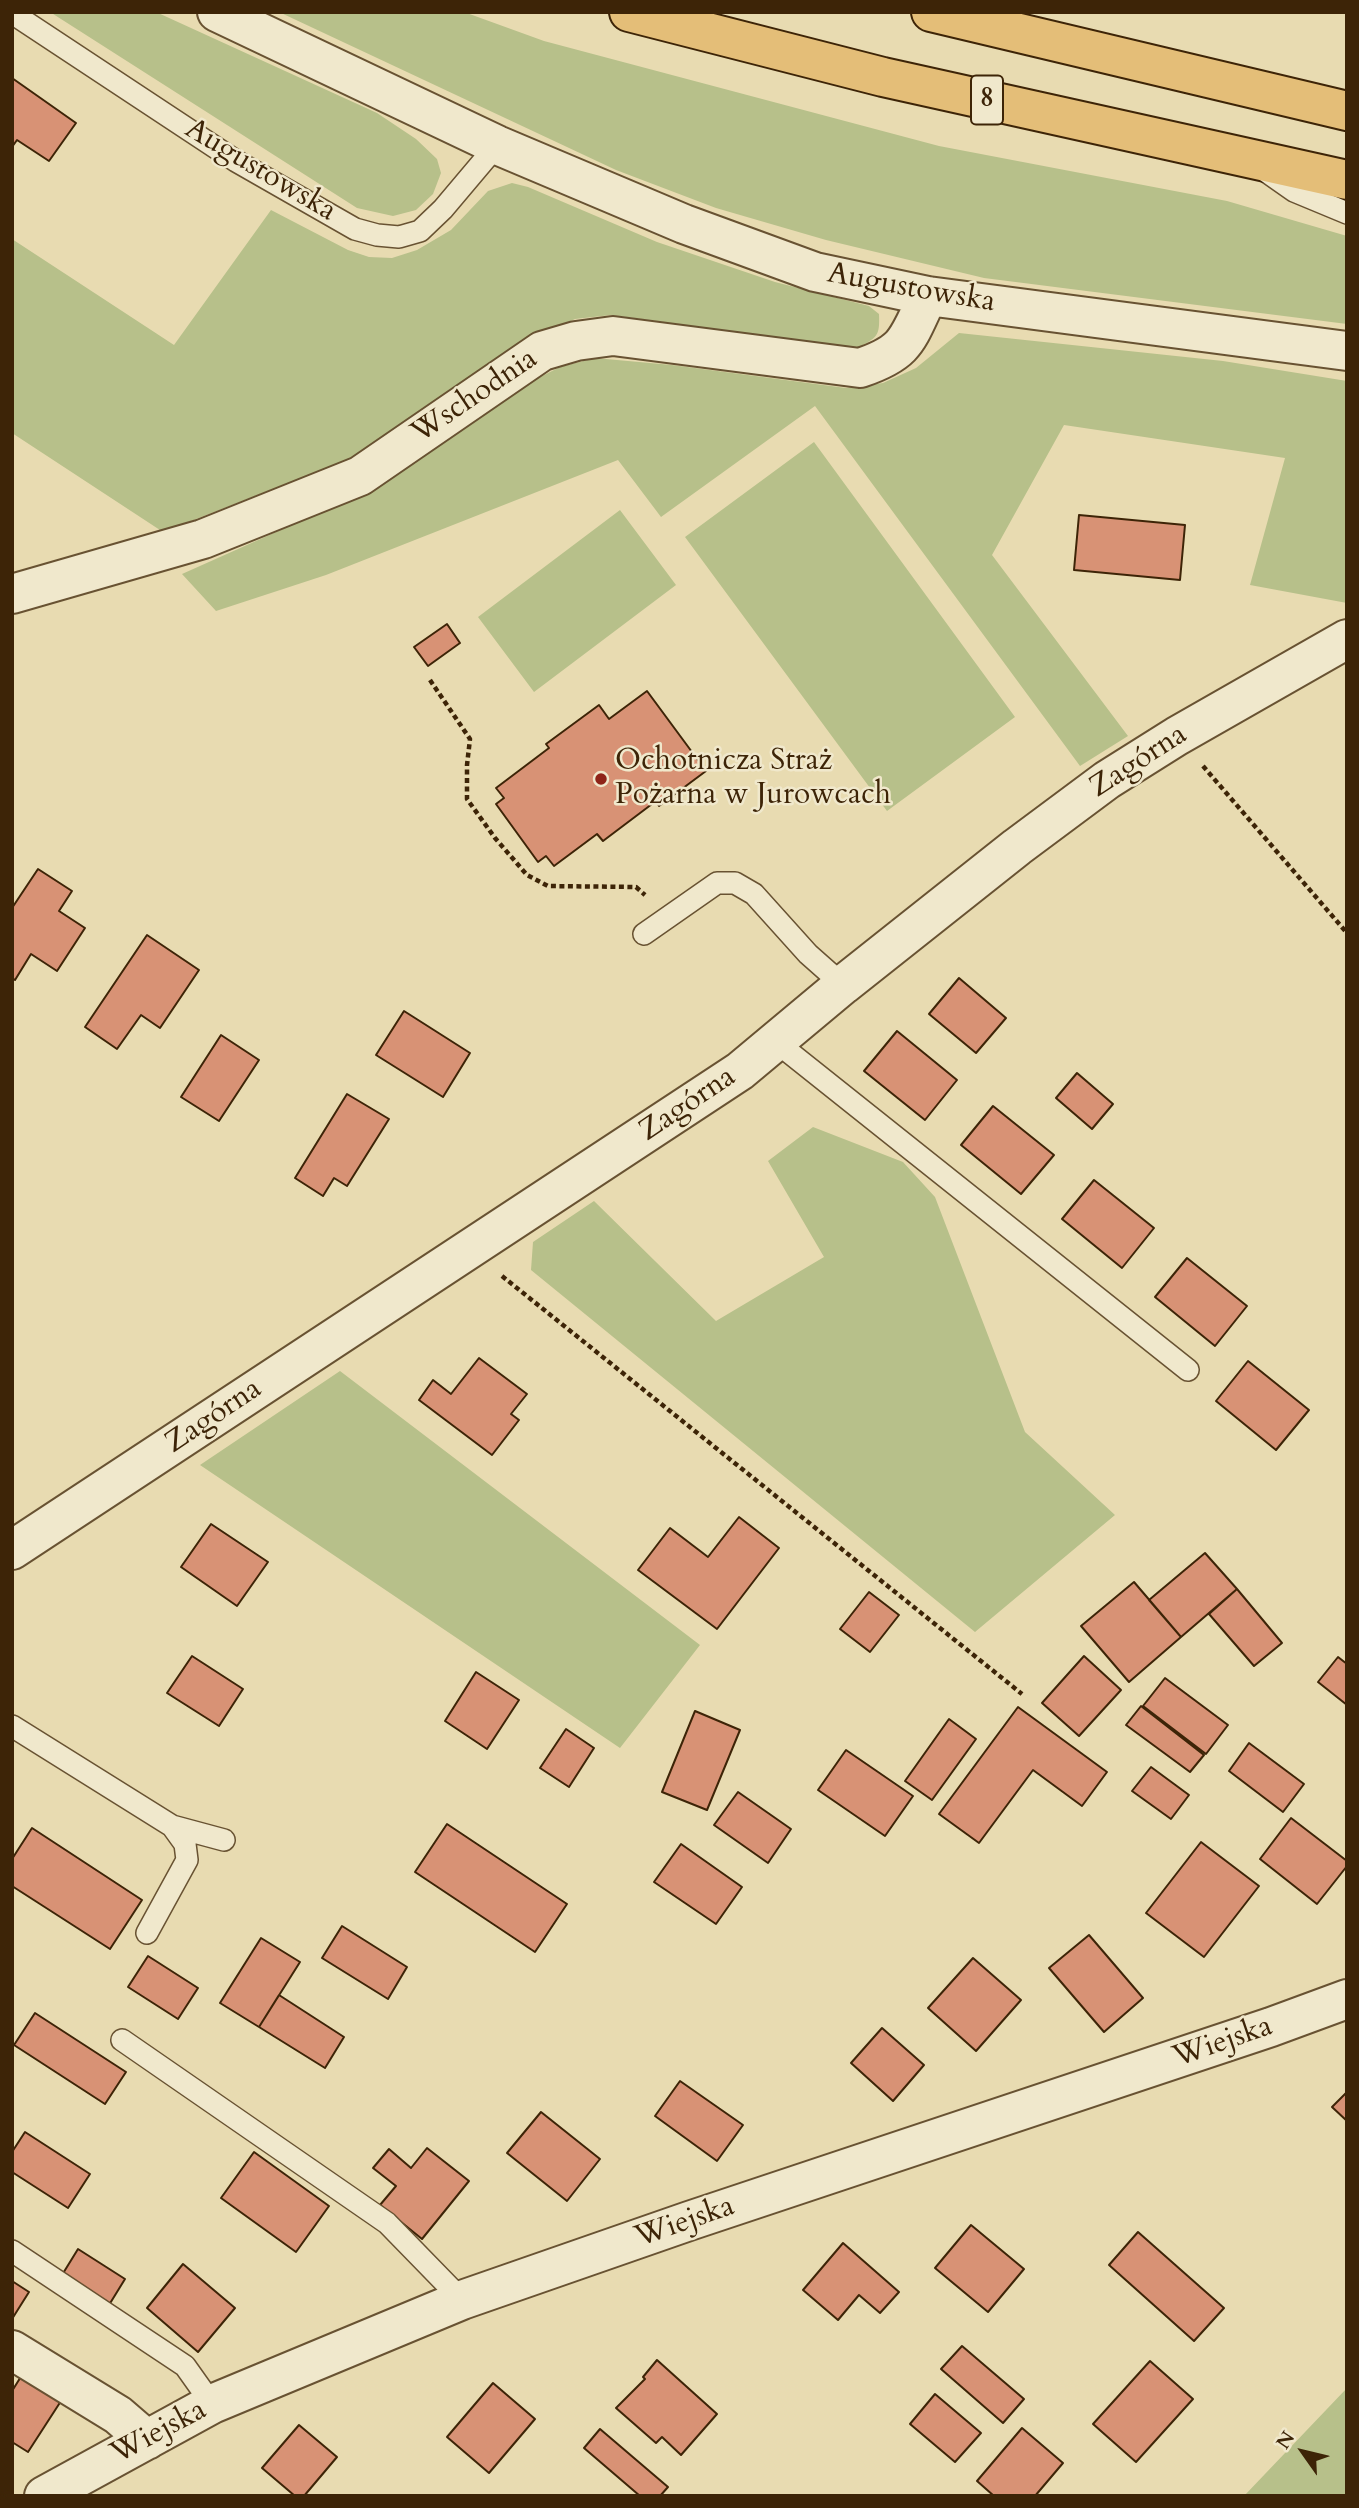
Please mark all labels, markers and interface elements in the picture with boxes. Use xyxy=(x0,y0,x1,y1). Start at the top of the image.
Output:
road number: 8 xyxy=(971,76,1003,124)
street label: Augustowska xyxy=(178,112,342,230)
street label: Augustowska xyxy=(824,257,998,321)
street label: Wschodnia xyxy=(405,342,545,452)
street label: Zagórna xyxy=(1084,717,1194,807)
place label: Ochotnicza Straż Pożarna w Jurowcach xyxy=(615,744,891,814)
marker: Ochotnicza Straż Pożarna w Jurowcach xyxy=(593,771,609,787)
street label: Zagórna xyxy=(633,1060,743,1150)
street label: Zagórna xyxy=(159,1372,269,1462)
street label: Wiejska xyxy=(1169,2009,1277,2077)
street label: Wiejska xyxy=(631,2189,739,2257)
street label: Wiejska xyxy=(105,2393,213,2473)
north arrow xyxy=(1268,2417,1338,2487)
text: N xyxy=(1270,2426,1301,2454)

